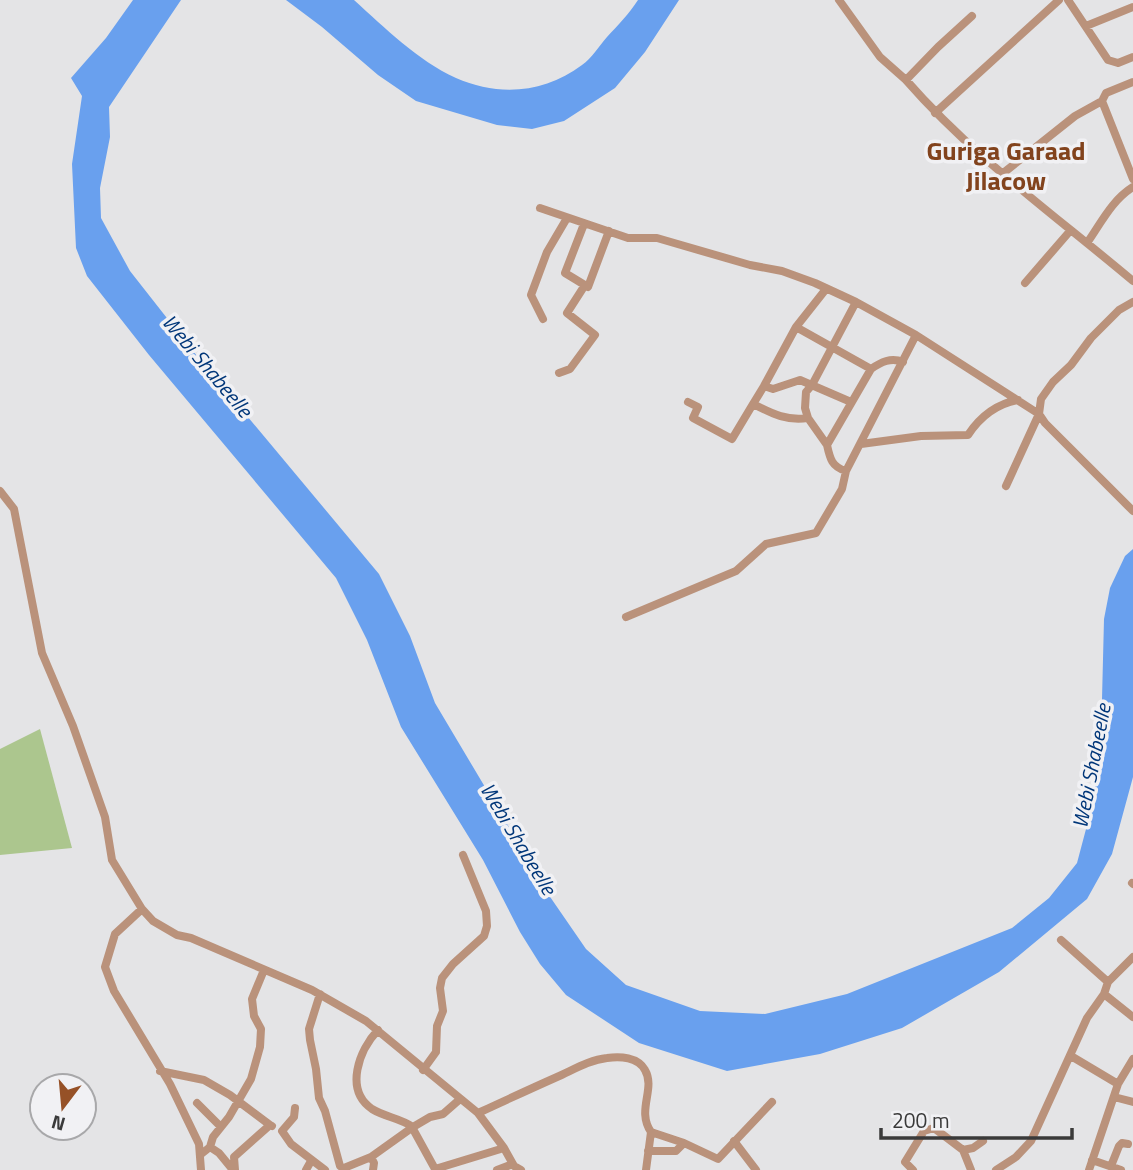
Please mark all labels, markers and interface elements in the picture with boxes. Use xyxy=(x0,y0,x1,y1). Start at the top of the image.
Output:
district label: Guriga Garaad Jilacow xyxy=(926,131,1086,200)
water label: Webi Shabeelle xyxy=(155,307,261,425)
water label: Webi Shabeelle xyxy=(1063,700,1119,831)
water label: Webi Shabeelle xyxy=(473,776,566,902)
north arrow xyxy=(28,1072,98,1142)
scale bar xyxy=(881,1096,1072,1140)
text: 200 m xyxy=(892,1104,949,1136)
text: N xyxy=(48,1108,69,1140)

